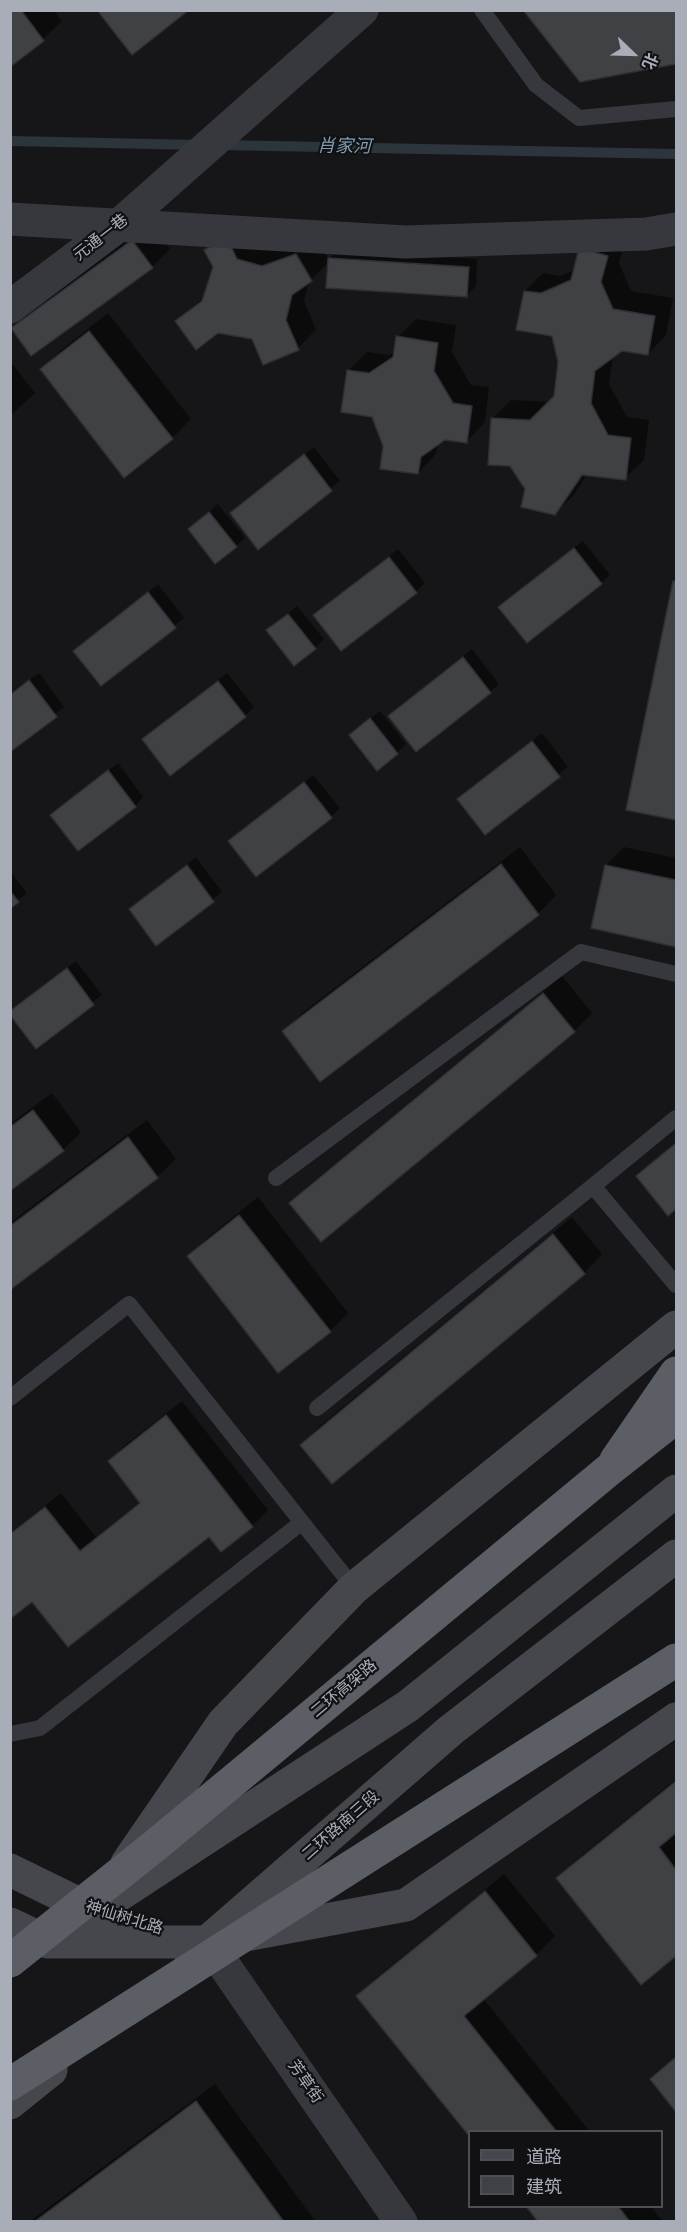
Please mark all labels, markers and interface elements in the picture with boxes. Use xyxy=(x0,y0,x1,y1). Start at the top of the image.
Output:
north arrow xyxy=(603,24,663,84)
text: 北 xyxy=(637,50,663,73)
water label: 肖家河 xyxy=(317,136,371,158)
street label: 元通一巷 xyxy=(70,211,132,265)
street label: 二环高架路 xyxy=(307,1656,381,1722)
street label: 二环路南三段 xyxy=(298,1787,384,1865)
street label: 神仙树北路 xyxy=(83,1897,165,1939)
street label: 芳草街 xyxy=(283,2057,327,2107)
legend xyxy=(468,2130,663,2208)
text: 道路 xyxy=(526,2145,562,2168)
text: 建筑 xyxy=(526,2175,562,2198)

